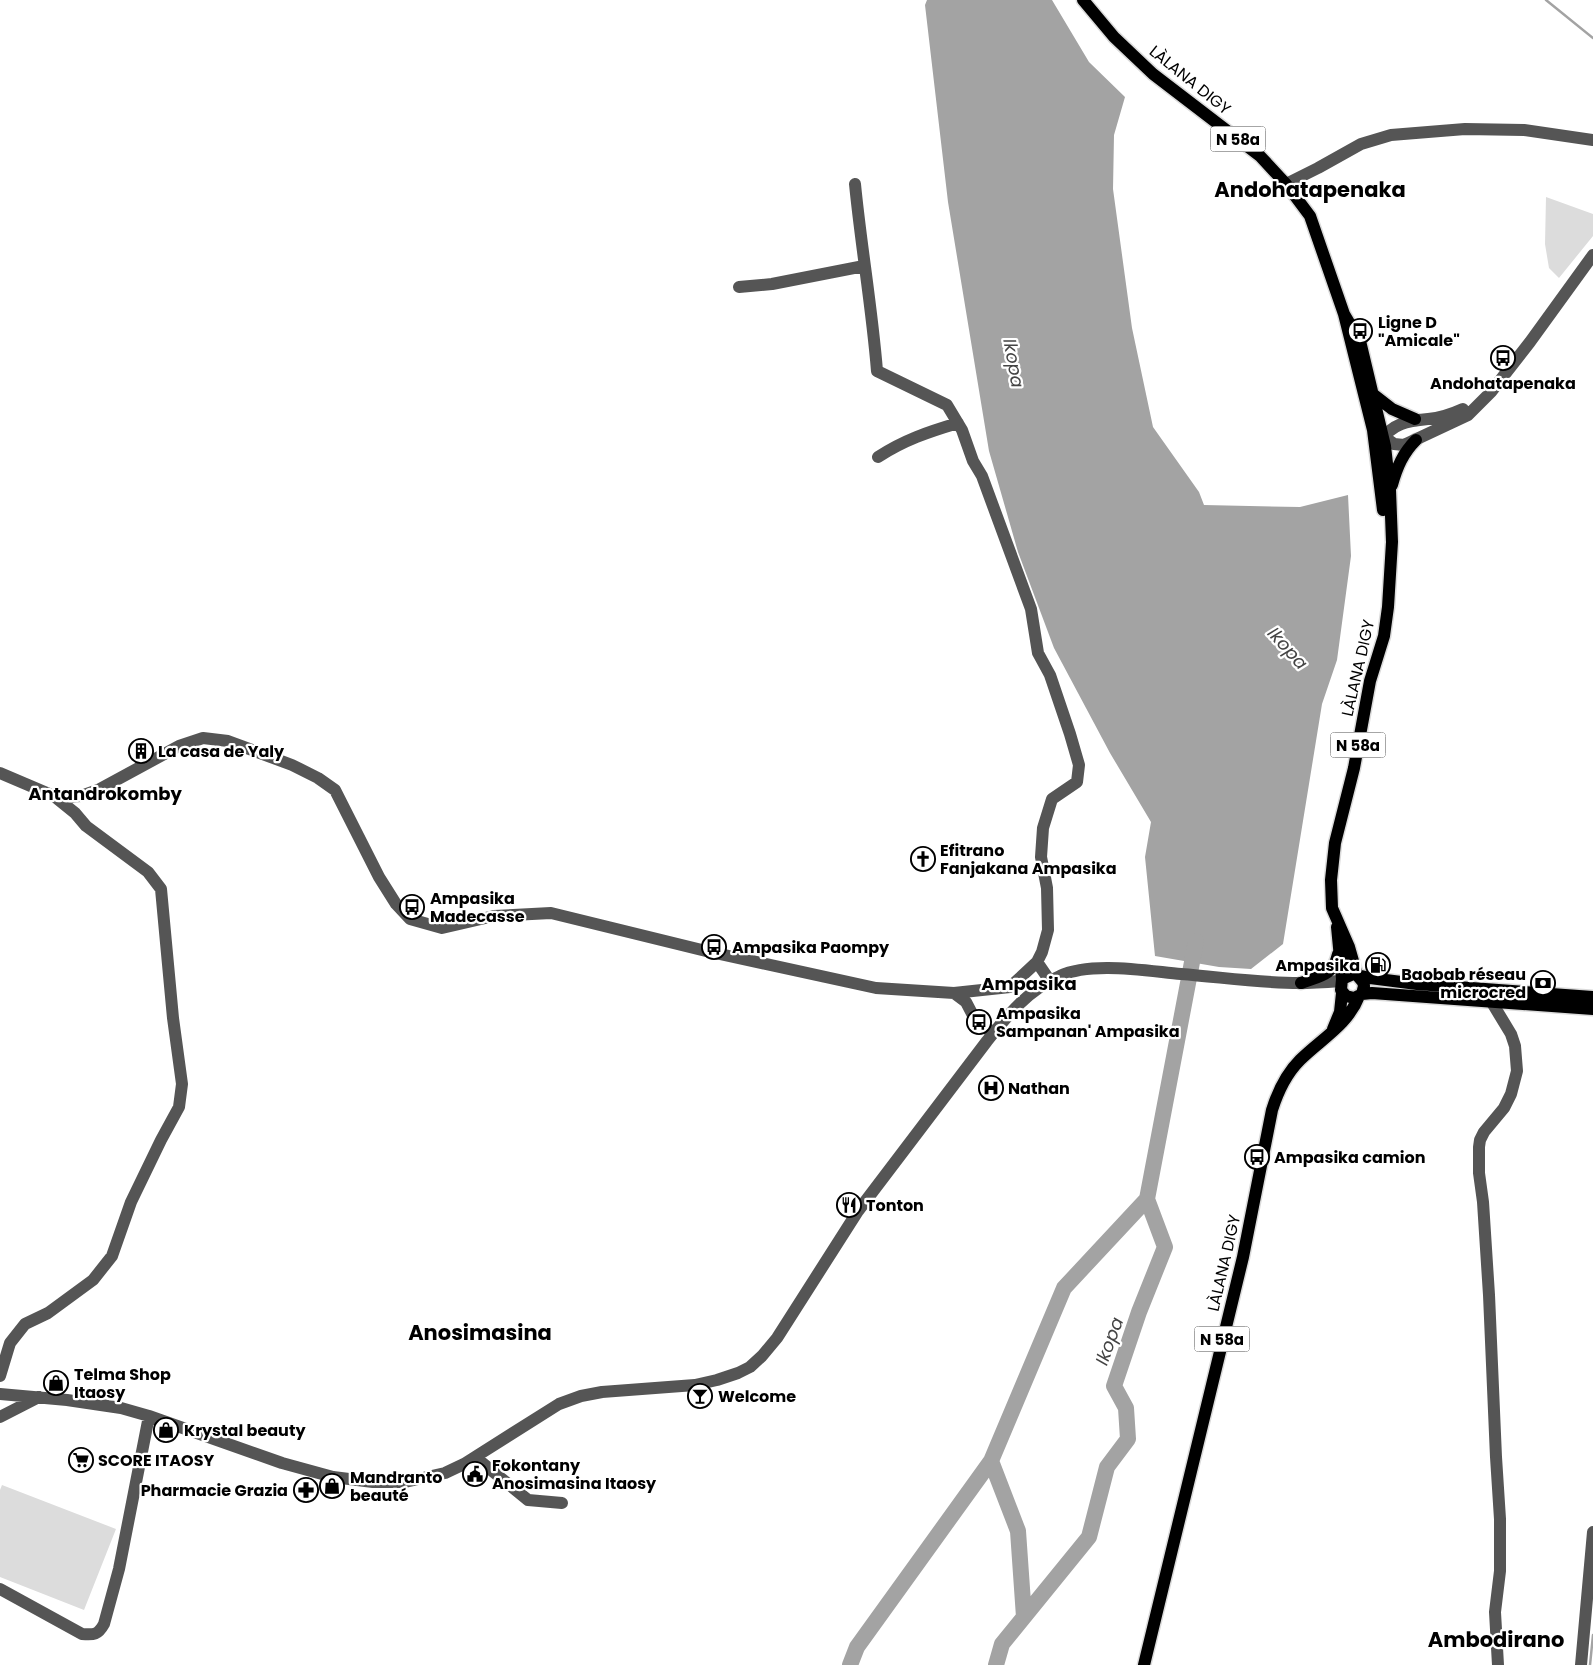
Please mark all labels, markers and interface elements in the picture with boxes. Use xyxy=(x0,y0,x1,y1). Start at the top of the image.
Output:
street label: LÀLANA DIGY xyxy=(1144,40,1236,120)
road number: N 58a xyxy=(1210,126,1266,152)
district label: Andohatapenaka xyxy=(1214,175,1406,204)
place label: Ligne D "Amicale" xyxy=(1378,311,1460,352)
bus stop icon: Ligne D "Amicale" xyxy=(1347,318,1373,344)
water label: Ikopa xyxy=(997,336,1031,390)
bus stop icon: Andohatapenaka xyxy=(1490,345,1516,371)
place label: Andohatapenaka xyxy=(1430,372,1576,395)
street label: LÀLANA DIGY xyxy=(1336,617,1380,719)
water label: Ikopa xyxy=(1262,621,1314,675)
road number: N 58a xyxy=(1330,732,1386,758)
building icon: La casa de Yaly xyxy=(128,738,154,764)
place label: La casa de Yaly xyxy=(158,740,285,763)
district label: Antandrokomby xyxy=(28,781,182,806)
place label: Efitrano Fanjakana Ampasika xyxy=(940,839,1117,880)
church icon: Efitrano Fanjakana Ampasika xyxy=(910,846,936,872)
place label: Ampasika Madecasse xyxy=(430,887,525,928)
bus stop icon: Ampasika Madecasse xyxy=(399,894,425,920)
bus stop icon: Ampasika Paompy xyxy=(701,934,727,960)
place label: Ampasika Paompy xyxy=(732,936,890,959)
fuel station icon: Ampasika xyxy=(1365,952,1391,978)
place label: Ampasika xyxy=(1275,954,1360,977)
place label: Baobab réseau microcred xyxy=(1401,963,1526,1004)
bank icon: Baobab réseau microcred xyxy=(1530,970,1556,996)
district label: Ampasika xyxy=(981,971,1077,996)
place label: Ampasika Sampanan' Ampasika xyxy=(996,1002,1180,1043)
bus stop icon: Ampasika Sampanan' Ampasika xyxy=(966,1009,992,1035)
hospital icon: Nathan xyxy=(978,1075,1004,1101)
place label: Nathan xyxy=(1008,1077,1070,1100)
bus stop icon: Ampasika camion xyxy=(1244,1144,1270,1170)
place label: Ampasika camion xyxy=(1274,1146,1425,1169)
restaurant icon: Tonton xyxy=(836,1192,862,1218)
place label: Tonton xyxy=(866,1194,924,1217)
street label: LÀLANA DIGY xyxy=(1202,1212,1246,1314)
water label: Ikopa xyxy=(1089,1313,1129,1369)
district label: Anosimasina xyxy=(408,1318,552,1347)
road number: N 58a xyxy=(1194,1326,1250,1352)
place label: Telma Shop Itaosy xyxy=(74,1363,171,1404)
shop icon: Telma Shop Itaosy xyxy=(43,1370,69,1396)
bar icon: Welcome xyxy=(687,1383,713,1409)
place label: Welcome xyxy=(718,1385,796,1408)
shop icon: Krystal beauty xyxy=(153,1417,179,1443)
place label: Krystal beauty xyxy=(184,1419,306,1442)
supermarket icon: SCORE ITAOSY xyxy=(68,1447,94,1473)
place label: SCORE ITAOSY xyxy=(98,1449,214,1472)
place label: Fokontany Anosimasina Itaosy xyxy=(492,1454,657,1495)
public building icon: Fokontany Anosimasina Itaosy xyxy=(462,1461,488,1487)
place label: Mandranto beauté xyxy=(350,1466,442,1507)
shop icon: Mandranto beauté xyxy=(319,1473,345,1499)
pharmacy icon: Pharmacie Grazia xyxy=(293,1477,319,1503)
place label: Pharmacie Grazia xyxy=(141,1479,288,1502)
district label: Ambodirano xyxy=(1428,1625,1564,1654)

